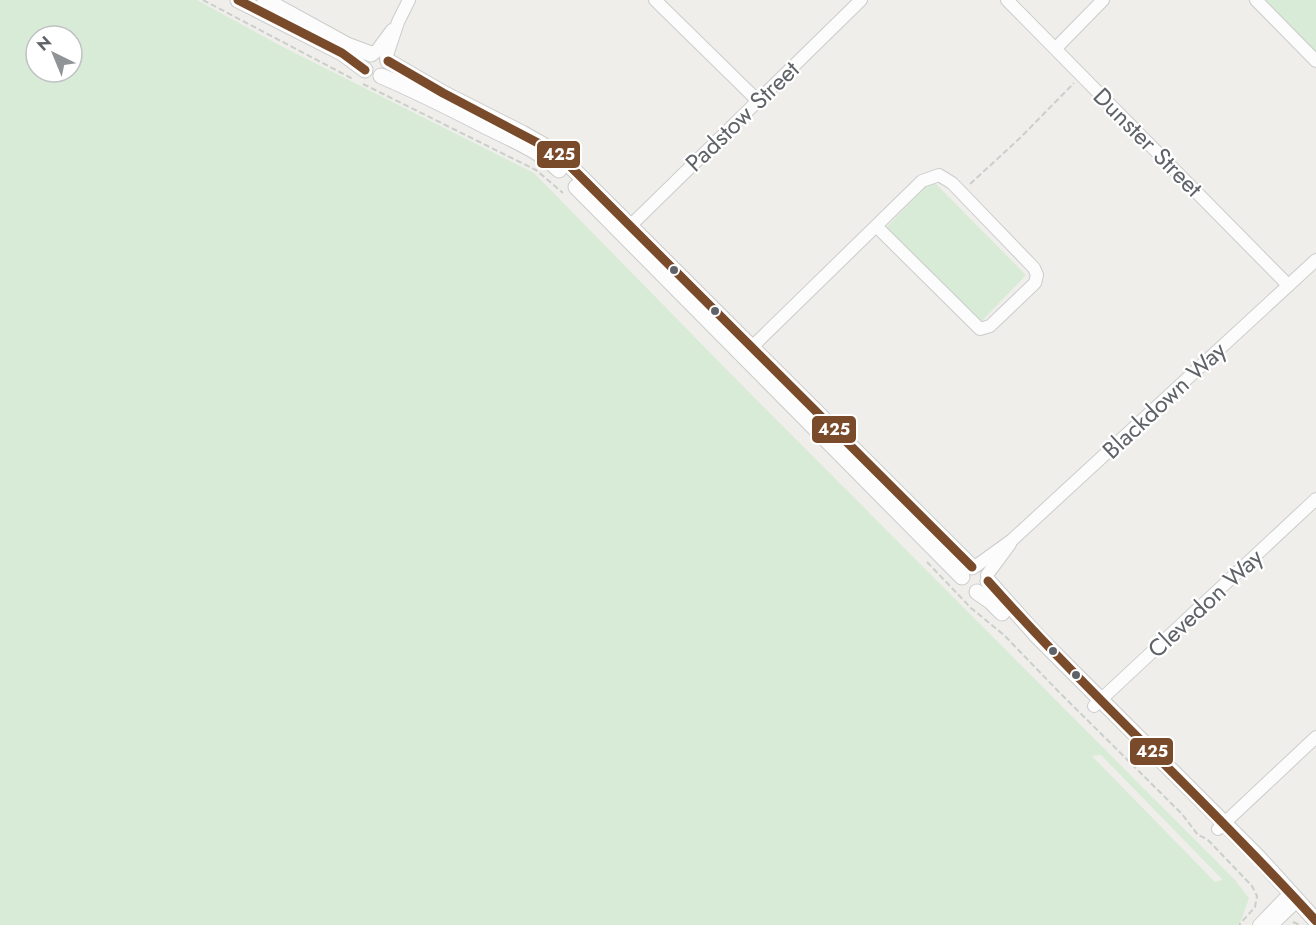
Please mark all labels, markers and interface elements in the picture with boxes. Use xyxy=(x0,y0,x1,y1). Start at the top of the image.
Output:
north arrow xyxy=(24,24,84,84)
text: N xyxy=(32,31,57,56)
street label: Padstow Street xyxy=(677,52,807,180)
street label: Dunster Street xyxy=(1085,79,1211,205)
line badge: 425 xyxy=(536,140,581,169)
text: 425 xyxy=(543,143,575,166)
unlabelled marker xyxy=(668,264,680,276)
unlabelled marker xyxy=(709,305,721,317)
street label: Blackdown Way xyxy=(1094,333,1234,467)
line badge: 425 xyxy=(811,415,857,444)
text: 425 xyxy=(818,418,850,441)
street label: Clevedon Way xyxy=(1140,540,1271,666)
unlabelled marker xyxy=(1047,645,1059,657)
unlabelled marker xyxy=(1070,669,1082,681)
line badge: 425 xyxy=(1129,737,1174,766)
text: 425 xyxy=(1136,740,1168,763)

